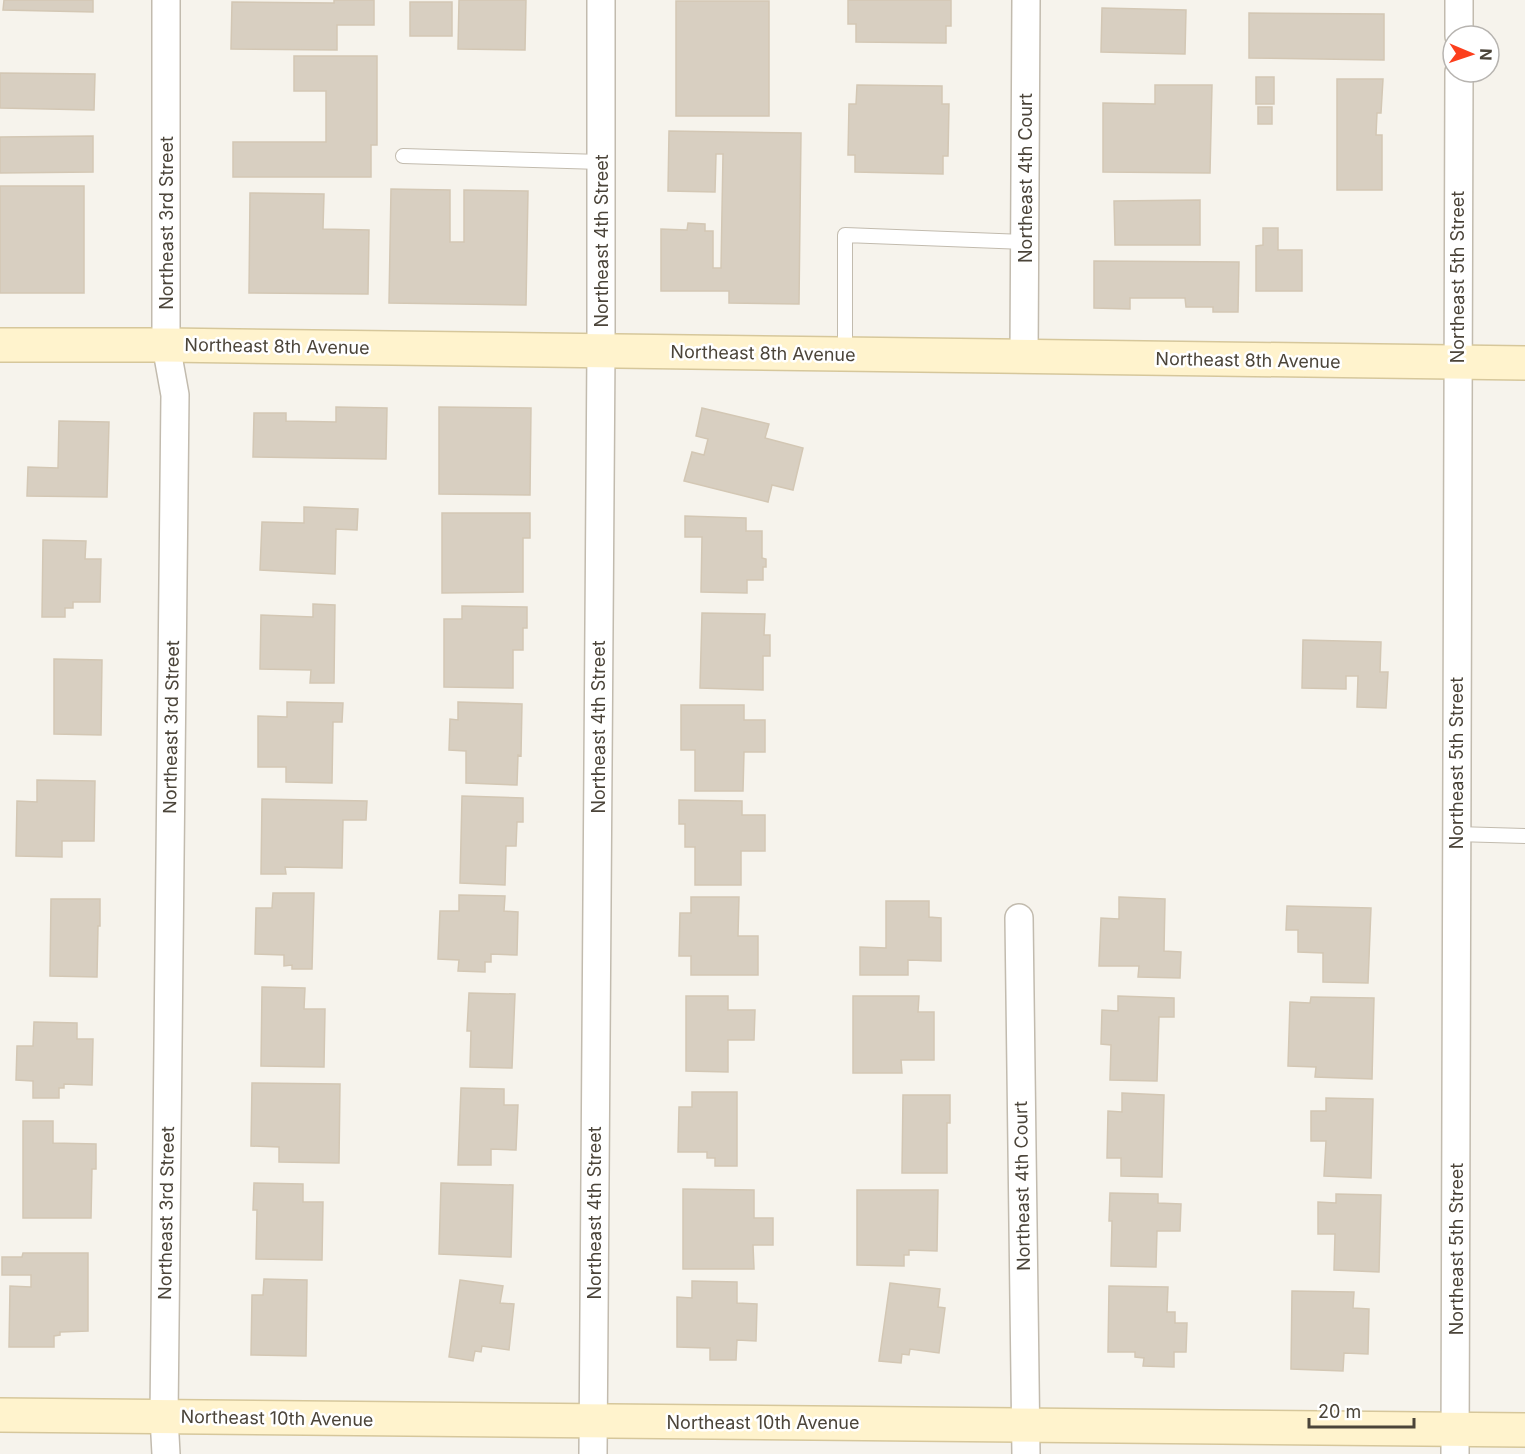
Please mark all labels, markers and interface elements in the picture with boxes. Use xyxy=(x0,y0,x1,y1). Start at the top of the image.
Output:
north arrow xyxy=(1441,24,1501,84)
text: N xyxy=(1476,48,1496,61)
street label: Northeast 4th Court xyxy=(1015,93,1036,263)
street label: Northeast 3rd Street xyxy=(156,136,177,310)
street label: Northeast 4th Street xyxy=(591,154,612,328)
street label: Northeast 5th Street xyxy=(1447,191,1468,363)
street label: Northeast 8th Avenue xyxy=(184,334,370,358)
street label: Northeast 8th Avenue xyxy=(670,341,856,365)
street label: Northeast 8th Avenue xyxy=(1155,348,1341,372)
street label: Northeast 3rd Street xyxy=(159,640,183,814)
street label: Northeast 4th Street xyxy=(588,640,609,814)
street label: Northeast 5th Street xyxy=(1446,677,1467,849)
street label: Northeast 4th Court xyxy=(1010,1101,1034,1271)
street label: Northeast 3rd Street xyxy=(154,1126,178,1300)
street label: Northeast 4th Street xyxy=(584,1126,605,1300)
street label: Northeast 5th Street xyxy=(1446,1163,1467,1335)
scale bar xyxy=(1309,1391,1414,1429)
text: 20 m xyxy=(1318,1401,1361,1422)
street label: Northeast 10th Avenue xyxy=(180,1406,374,1430)
street label: Northeast 10th Avenue xyxy=(667,1412,859,1433)

